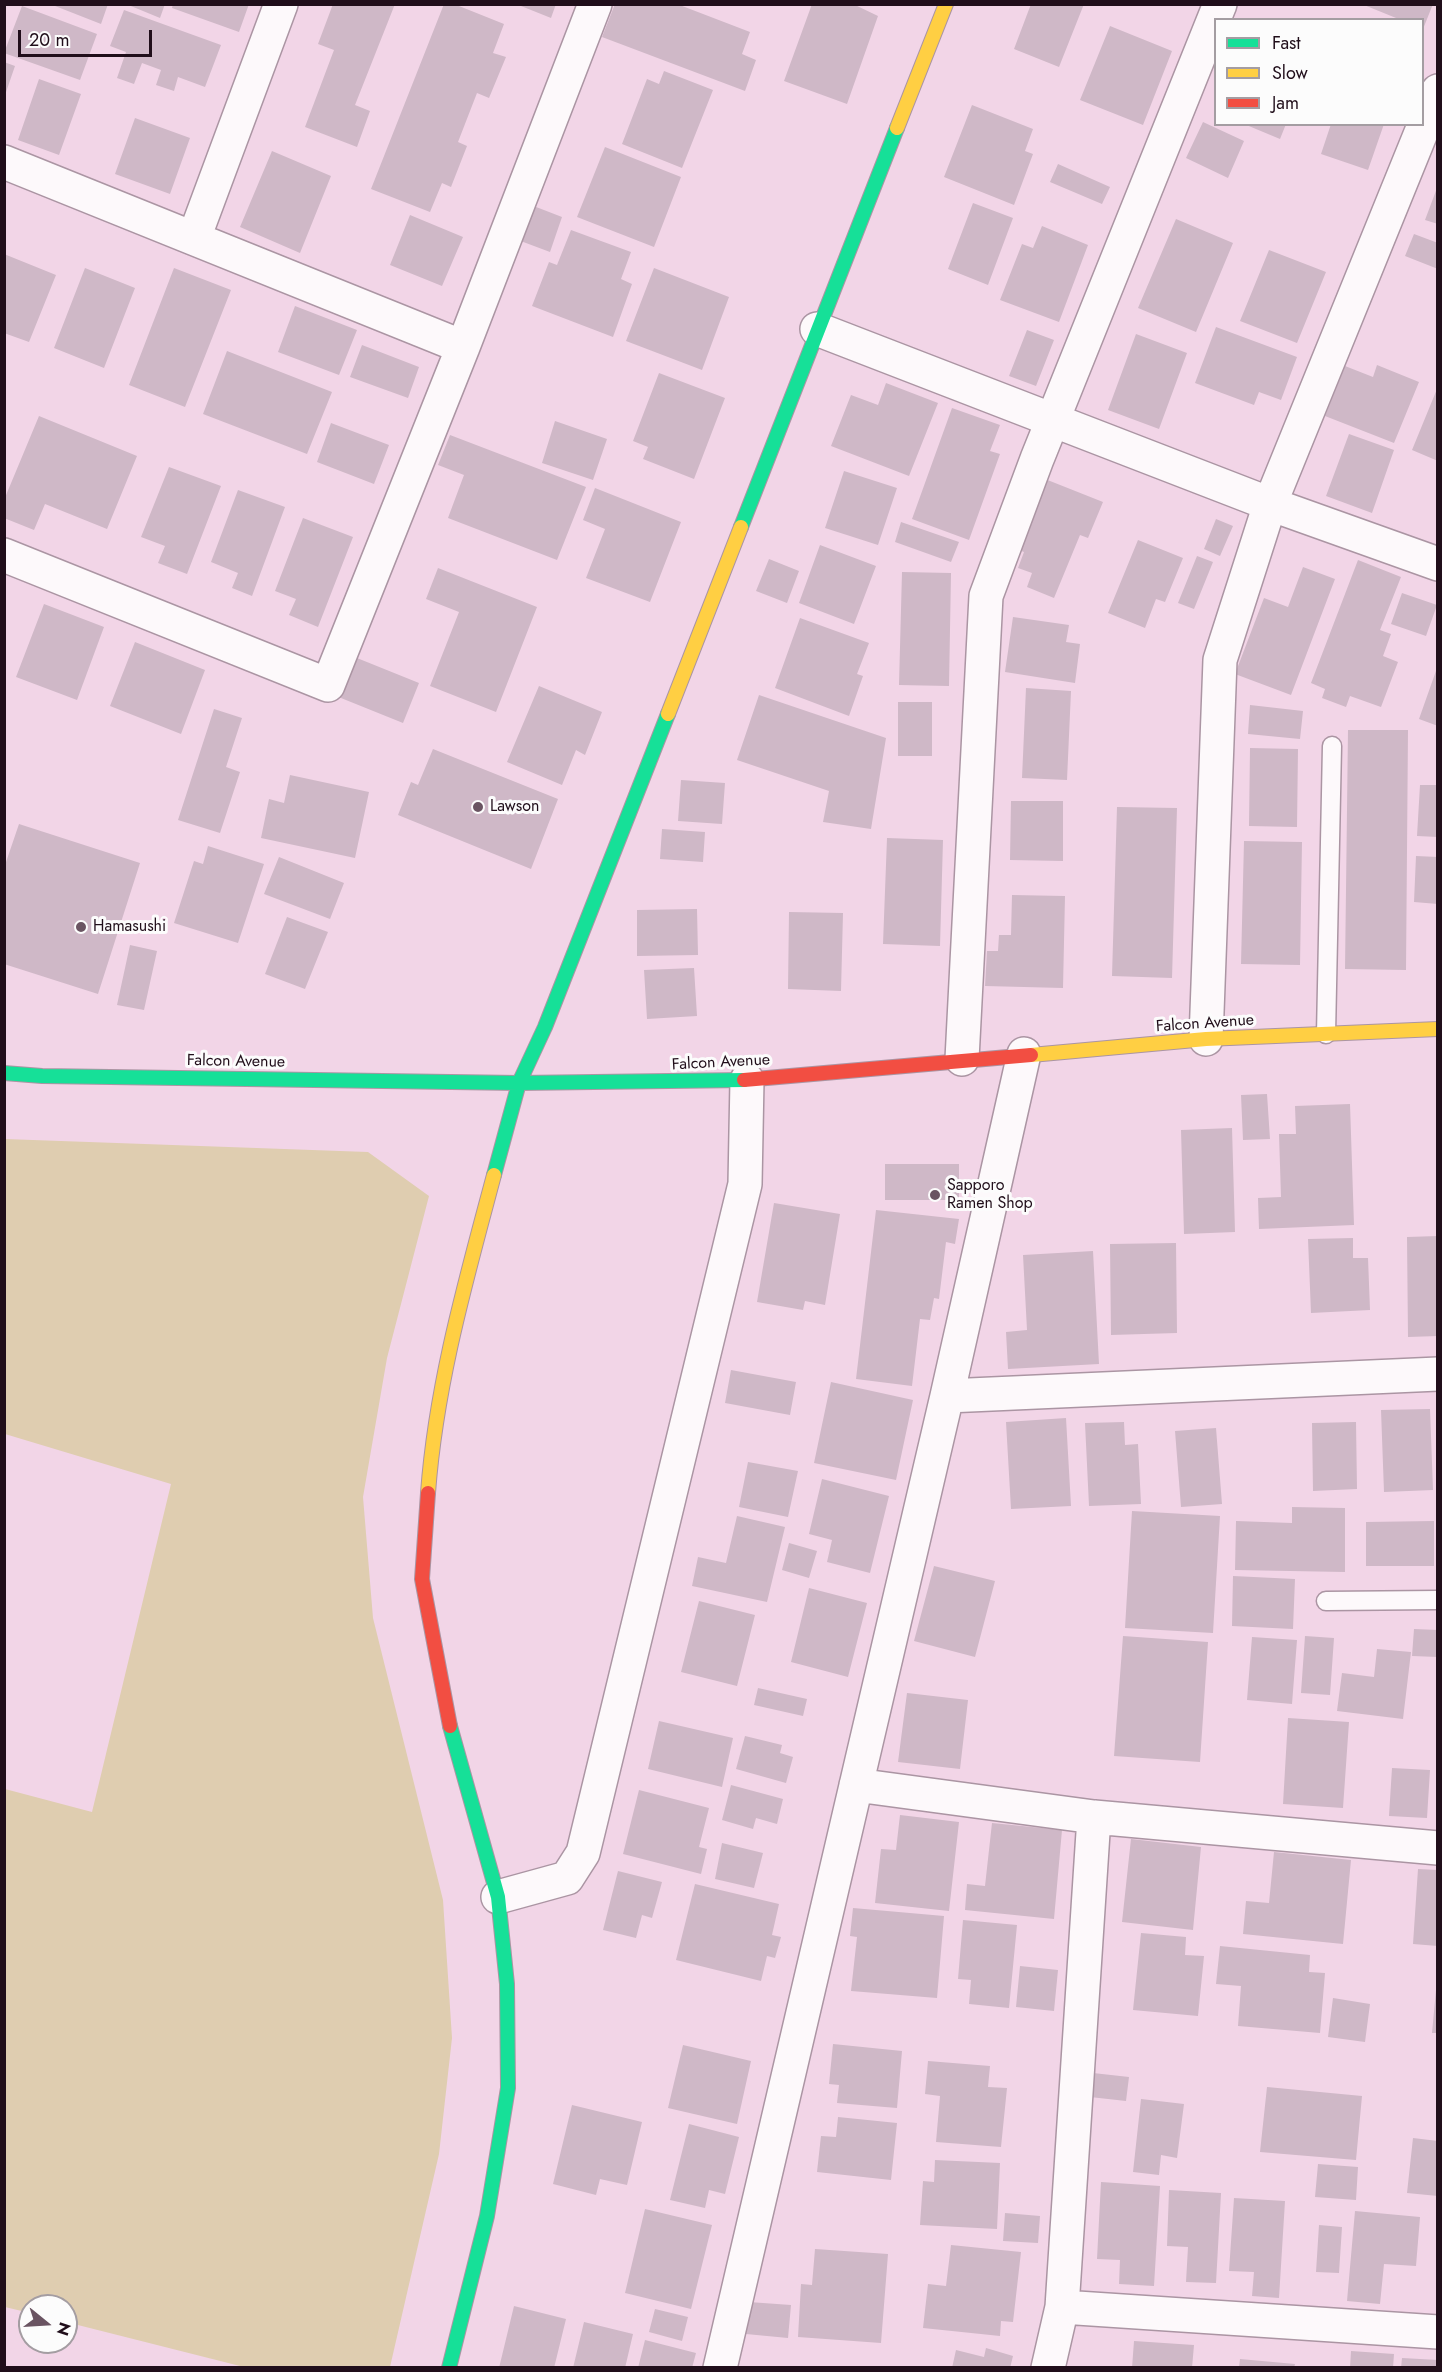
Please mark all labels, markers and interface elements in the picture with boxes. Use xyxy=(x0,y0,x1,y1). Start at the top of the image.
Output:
scale bar xyxy=(21,18,154,56)
legend xyxy=(1214,18,1424,126)
text: 20 m xyxy=(29,27,69,53)
text: Fast xyxy=(1272,30,1301,56)
text: Slow xyxy=(1272,60,1308,86)
text: Jam xyxy=(1272,90,1299,116)
place label: Lawson xyxy=(490,797,539,817)
marker: Lawson xyxy=(471,800,485,814)
place label: Hamasushi xyxy=(93,917,166,937)
marker: Hamasushi xyxy=(74,920,88,934)
street label: Falcon Avenue xyxy=(1155,1011,1255,1037)
street label: Falcon Avenue xyxy=(671,1051,771,1075)
street label: Falcon Avenue xyxy=(187,1052,285,1072)
place label: Sapporo Ramen Shop xyxy=(947,1176,1033,1214)
marker: Sapporo Ramen Shop xyxy=(928,1188,942,1202)
north arrow xyxy=(18,2294,78,2354)
text: N xyxy=(51,2319,77,2339)

